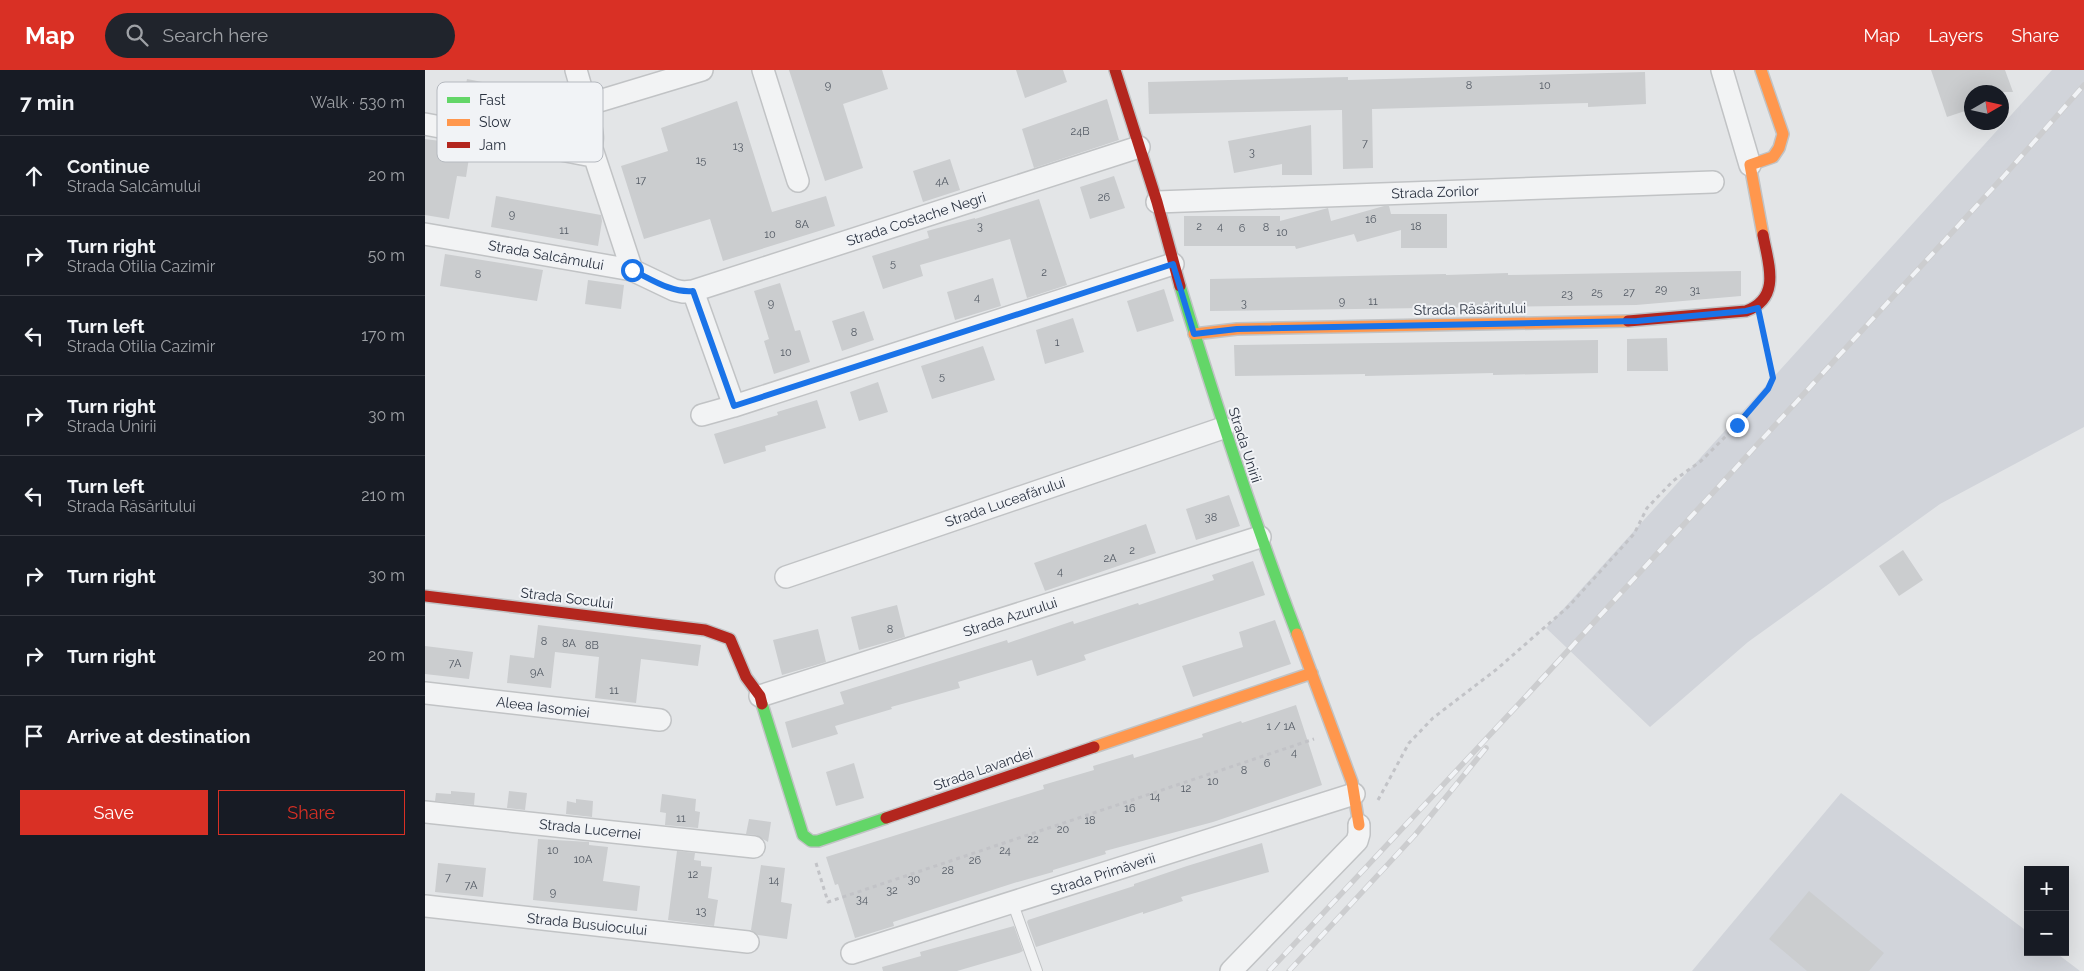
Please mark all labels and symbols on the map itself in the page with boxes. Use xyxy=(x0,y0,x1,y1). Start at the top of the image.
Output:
house number: 9 xyxy=(825,79,831,92)
house number: 8 xyxy=(1466,79,1472,92)
house number: 10 xyxy=(1539,79,1551,92)
legend xyxy=(437,82,603,162)
north arrow xyxy=(1964,85,2009,130)
text: Fast xyxy=(479,92,506,108)
text: Slow xyxy=(479,114,511,130)
house number: 24B xyxy=(1070,125,1090,138)
text: Jam xyxy=(479,137,506,153)
house number: 7 xyxy=(1362,137,1368,150)
house number: 13 xyxy=(733,140,743,153)
house number: 3 xyxy=(1249,146,1255,159)
house number: 15 xyxy=(696,154,706,167)
house number: 17 xyxy=(636,174,646,187)
house number: 4A xyxy=(935,175,949,188)
street label: Strada Zorilor xyxy=(1391,182,1479,202)
street label: Strada Costache Negri xyxy=(844,189,988,249)
house number: 26 xyxy=(1098,191,1111,204)
house number: 9 xyxy=(509,208,515,221)
house number: 16 xyxy=(1365,213,1377,226)
house number: 8A xyxy=(795,218,809,231)
house number: 3 xyxy=(977,220,983,233)
house number: 2 xyxy=(1196,220,1202,233)
house number: 4 xyxy=(1217,220,1223,233)
house number: 18 xyxy=(1410,220,1422,233)
house number: 8 xyxy=(1263,221,1269,234)
house number: 6 xyxy=(1239,222,1246,235)
house number: 11 xyxy=(559,224,569,237)
house number: 10 xyxy=(1276,226,1288,239)
house number: 10 xyxy=(764,228,776,241)
street label: Strada Salcâmului xyxy=(487,237,605,273)
house number: 5 xyxy=(890,257,896,270)
route start xyxy=(621,259,644,282)
house number: 2 xyxy=(1041,266,1047,279)
house number: 8 xyxy=(475,268,481,281)
house number: 29 xyxy=(1655,283,1667,296)
house number: 31 xyxy=(1690,284,1701,297)
house number: 25 xyxy=(1591,286,1603,299)
house number: 27 xyxy=(1623,286,1635,299)
house number: 23 xyxy=(1561,288,1573,301)
house number: 4 xyxy=(974,291,980,304)
house number: 9 xyxy=(1339,295,1345,308)
house number: 11 xyxy=(1368,295,1378,308)
house number: 9 xyxy=(768,297,774,310)
house number: 3 xyxy=(1241,297,1247,310)
street label: Strada Răsăritului xyxy=(1414,300,1526,318)
house number: 8 xyxy=(851,326,857,339)
house number: 1 xyxy=(1055,336,1060,349)
house number: 10 xyxy=(780,346,792,359)
house number: 5 xyxy=(939,370,945,383)
street label: Strada Unirii xyxy=(1225,405,1265,485)
route end xyxy=(1726,414,1749,437)
street label: Strada Luceafǎrului xyxy=(943,474,1067,530)
house number: 38 xyxy=(1205,511,1217,524)
house number: 2 xyxy=(1129,544,1135,557)
house number: 2A xyxy=(1103,552,1117,565)
house number: 4 xyxy=(1057,565,1063,578)
street label: Strada Socului xyxy=(520,584,614,612)
street label: Strada Azurului xyxy=(961,594,1059,640)
house number: 8 xyxy=(887,623,893,636)
house number: 8 xyxy=(541,635,547,648)
house number: 8A xyxy=(562,637,576,650)
house number: 8B xyxy=(585,639,599,652)
house number: 7A xyxy=(449,657,462,670)
house number: 9A xyxy=(530,666,545,679)
house number: 11 xyxy=(609,684,619,697)
street label: Aleea Iasomiei xyxy=(495,693,591,721)
house number: 1 / 1A xyxy=(1266,720,1296,733)
street label: Strada Lavandei xyxy=(931,744,1035,794)
house number: 4 xyxy=(1291,746,1297,759)
house number: 6 xyxy=(1264,757,1271,770)
house number: 8 xyxy=(1241,764,1247,777)
house number: 10 xyxy=(1207,775,1219,788)
house number: 12 xyxy=(1181,782,1191,795)
house number: 14 xyxy=(1150,790,1160,803)
house number: 16 xyxy=(1124,802,1136,815)
house number: 11 xyxy=(676,812,686,825)
house number: 18 xyxy=(1084,814,1096,827)
street label: Strada Lucernei xyxy=(538,816,642,842)
house number: 20 xyxy=(1057,823,1069,836)
house number: 22 xyxy=(1027,833,1039,846)
house number: 10 xyxy=(547,844,559,857)
house number: 24 xyxy=(999,844,1011,857)
street label: Strada Primăverii xyxy=(1049,850,1157,898)
house number: 10A xyxy=(574,853,593,866)
house number: 26 xyxy=(969,854,982,867)
house number: 28 xyxy=(942,864,954,877)
house number: 12 xyxy=(688,868,698,881)
house number: 7 xyxy=(445,871,451,884)
house number: 30 xyxy=(908,873,921,886)
house number: 14 xyxy=(769,874,779,887)
house number: 7A xyxy=(465,879,478,892)
house number: 32 xyxy=(886,884,898,897)
house number: 9 xyxy=(550,886,556,899)
house number: 34 xyxy=(856,893,868,906)
house number: 13 xyxy=(696,905,706,918)
street label: Strada Busuiocului xyxy=(526,910,648,938)

